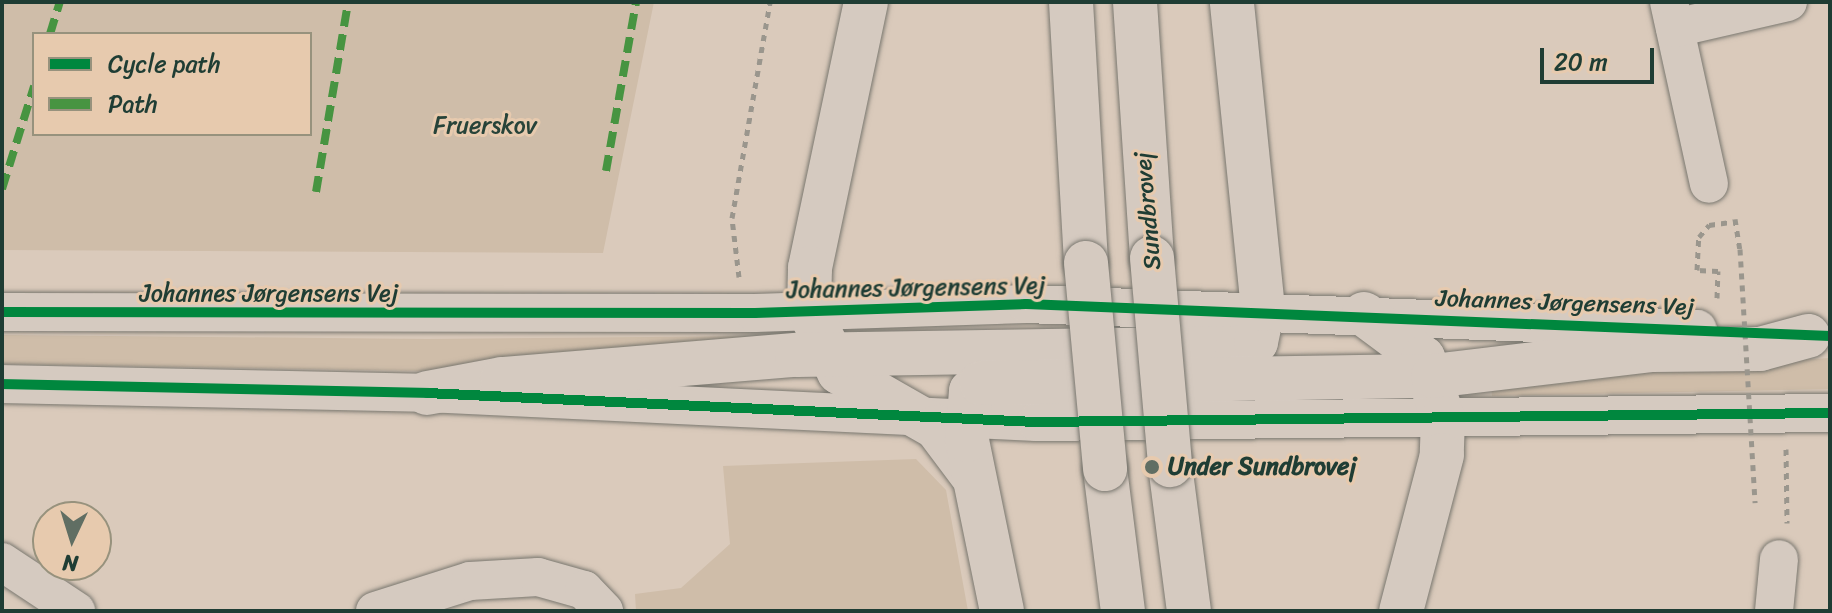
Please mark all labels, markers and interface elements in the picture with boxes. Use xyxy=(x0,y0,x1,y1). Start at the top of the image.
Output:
legend xyxy=(32,32,312,136)
scale bar xyxy=(1544,32,1658,82)
text: 20 m xyxy=(1554,41,1608,83)
text: Cycle path xyxy=(108,43,221,85)
text: Path xyxy=(108,83,158,125)
park label: Fruerskov xyxy=(433,112,537,140)
street label: Sundbrovej xyxy=(1129,151,1167,271)
street label: Johannes Jørgensens Vej xyxy=(787,271,1045,305)
street label: Johannes Jørgensens Vej xyxy=(140,280,398,308)
street label: Johannes Jørgensens Vej xyxy=(1435,284,1695,322)
place label: Under Sundbrovej xyxy=(1168,453,1356,481)
marker: Under Sundbrovej xyxy=(1143,458,1161,476)
north arrow xyxy=(32,501,112,581)
text: N xyxy=(61,543,79,583)

